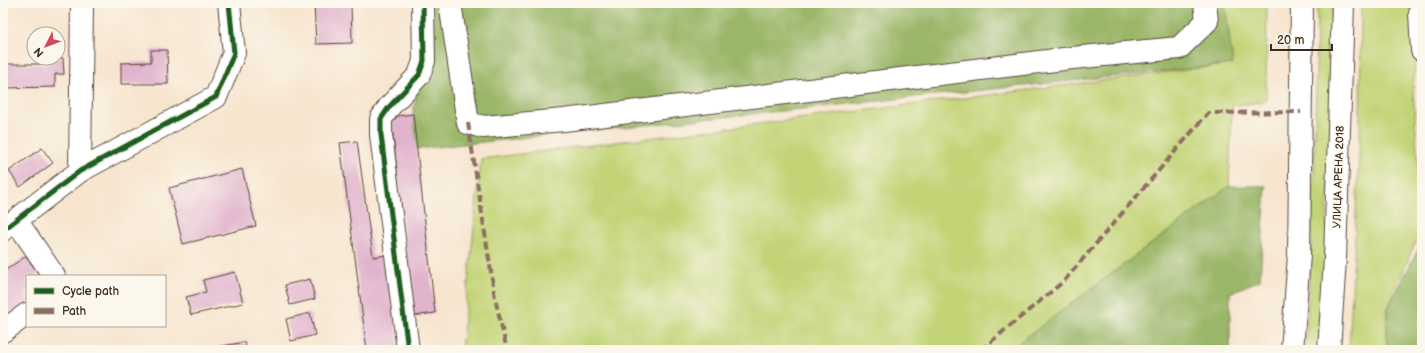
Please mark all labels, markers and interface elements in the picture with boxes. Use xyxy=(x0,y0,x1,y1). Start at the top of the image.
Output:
north arrow xyxy=(26,26,66,66)
scale bar xyxy=(1271,26,1332,52)
text: 20 m xyxy=(1277,33,1304,48)
text: N xyxy=(31,45,47,60)
street label: УЛИЦА АРЕНА 2018 xyxy=(1330,126,1347,229)
legend xyxy=(26,275,166,327)
text: Cycle path xyxy=(62,284,119,299)
text: Path xyxy=(62,304,87,319)

